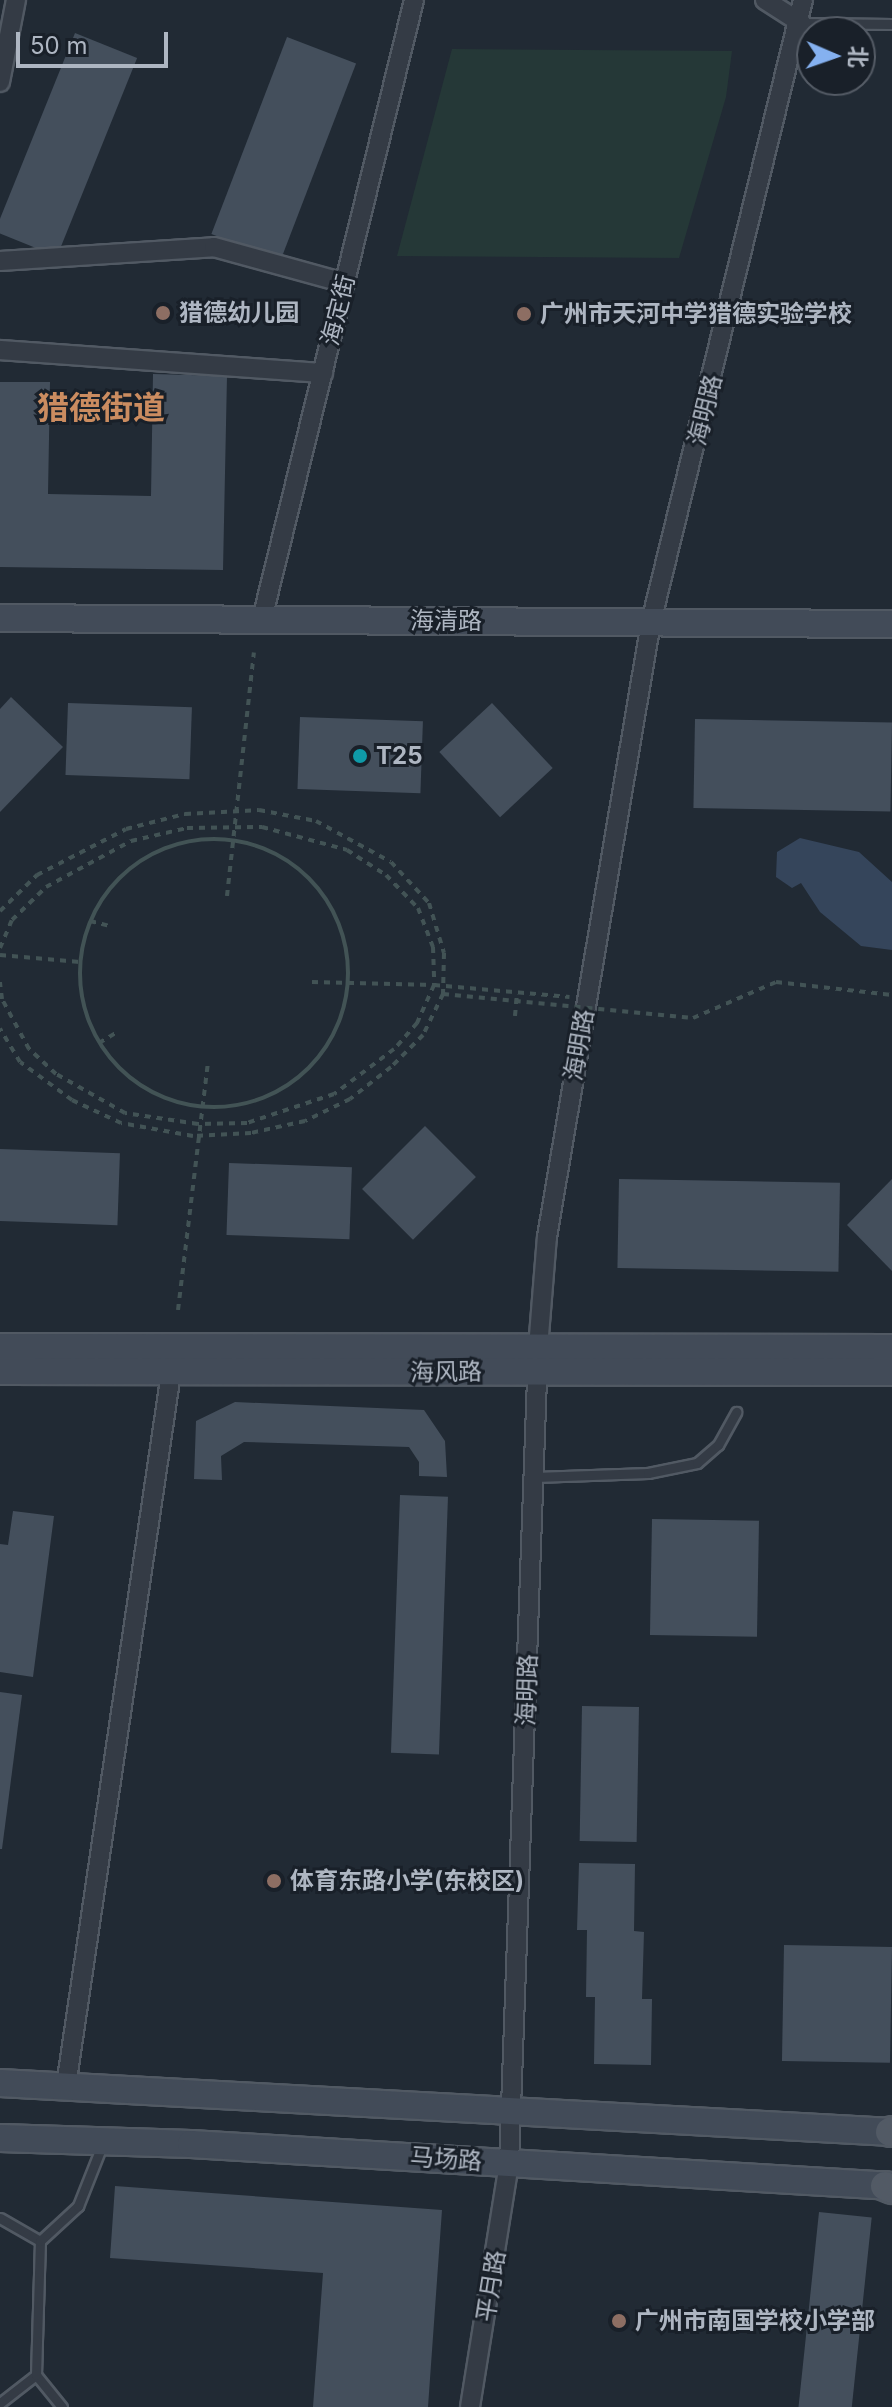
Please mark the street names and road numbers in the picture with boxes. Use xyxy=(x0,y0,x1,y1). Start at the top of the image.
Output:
street label: 海定街 xyxy=(315,272,361,348)
street label: 海明路 xyxy=(682,372,728,448)
street label: 海清路 xyxy=(410,607,482,635)
street label: 海明路 xyxy=(559,1007,599,1083)
street label: 海风路 xyxy=(410,1357,482,1387)
street label: 海明路 xyxy=(511,1654,543,1726)
street label: 马场路 xyxy=(409,2142,483,2176)
street label: 平月路 xyxy=(471,2248,511,2324)

